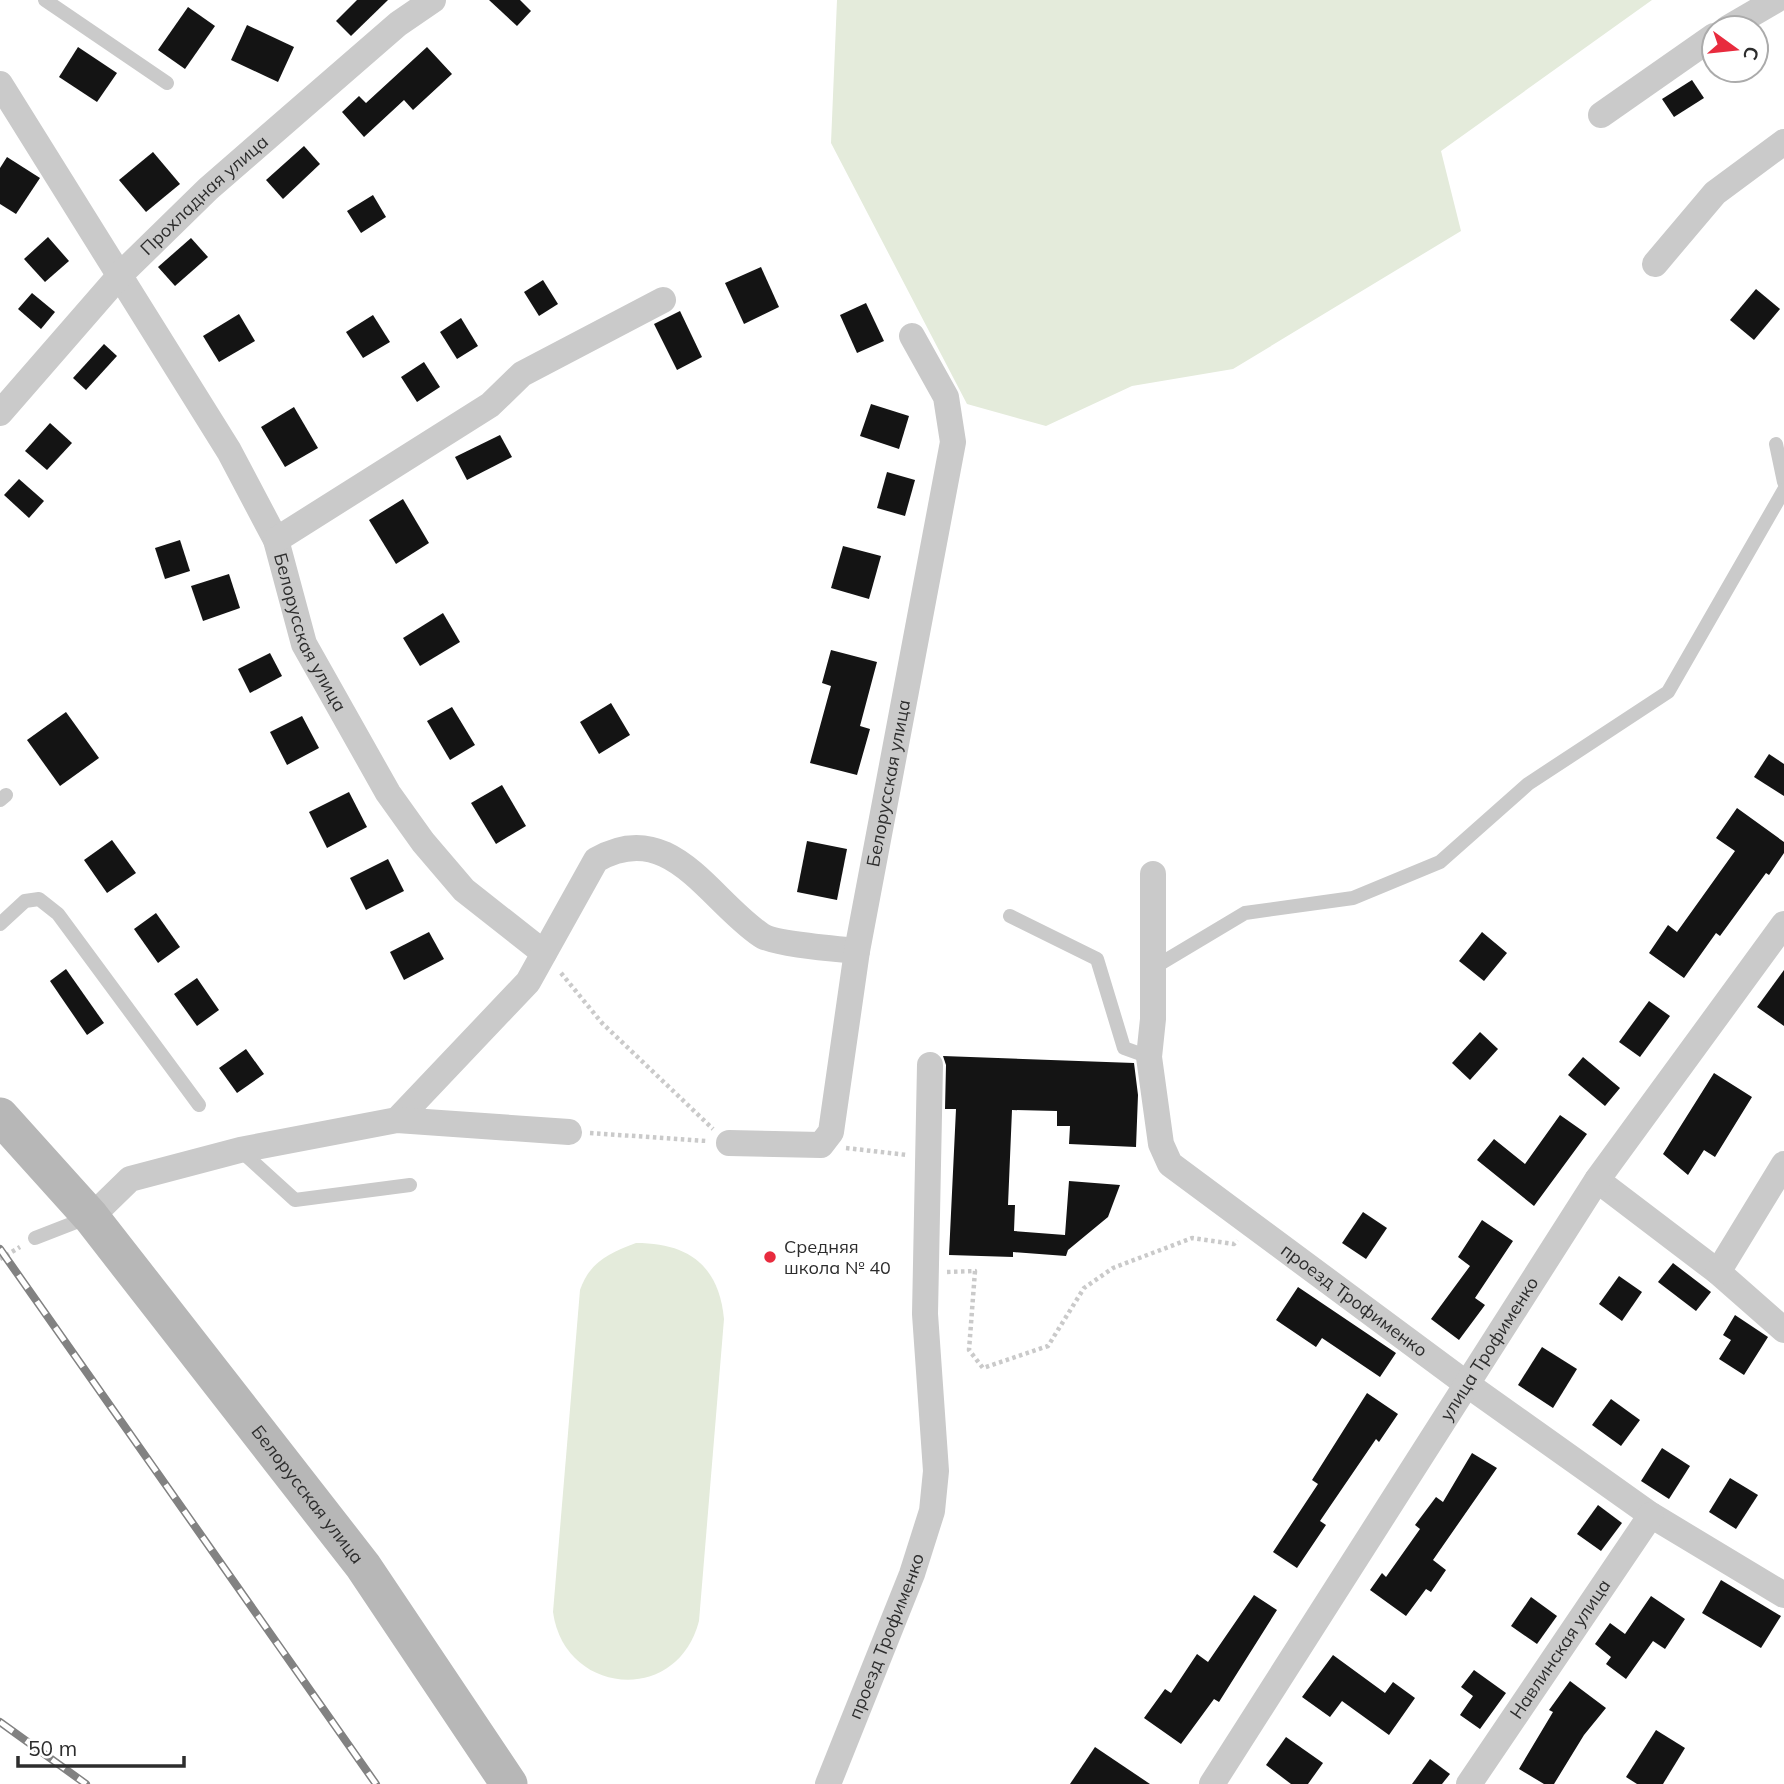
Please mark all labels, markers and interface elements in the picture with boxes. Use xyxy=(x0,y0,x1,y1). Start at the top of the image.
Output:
north arrow xyxy=(1700,14,1770,84)
text: С xyxy=(1738,44,1765,63)
street label: Прохладная улица xyxy=(135,130,273,260)
street label: Белорусская улица xyxy=(269,550,352,716)
street label: Белорусская улица xyxy=(861,698,915,869)
place label: Средняя школа № 40 xyxy=(784,1235,891,1279)
street label: проезд Трофименко xyxy=(1277,1238,1432,1362)
marker: Средняя школа № 40 xyxy=(762,1249,778,1265)
street label: улица Трофименко xyxy=(1434,1272,1543,1425)
street label: Белорусская улица xyxy=(247,1420,369,1568)
street label: проезд Трофименко xyxy=(843,1550,929,1722)
street label: Навлинская улица xyxy=(1505,1574,1615,1723)
scale bar xyxy=(18,1724,184,1768)
text: 50 m xyxy=(28,1735,77,1761)

